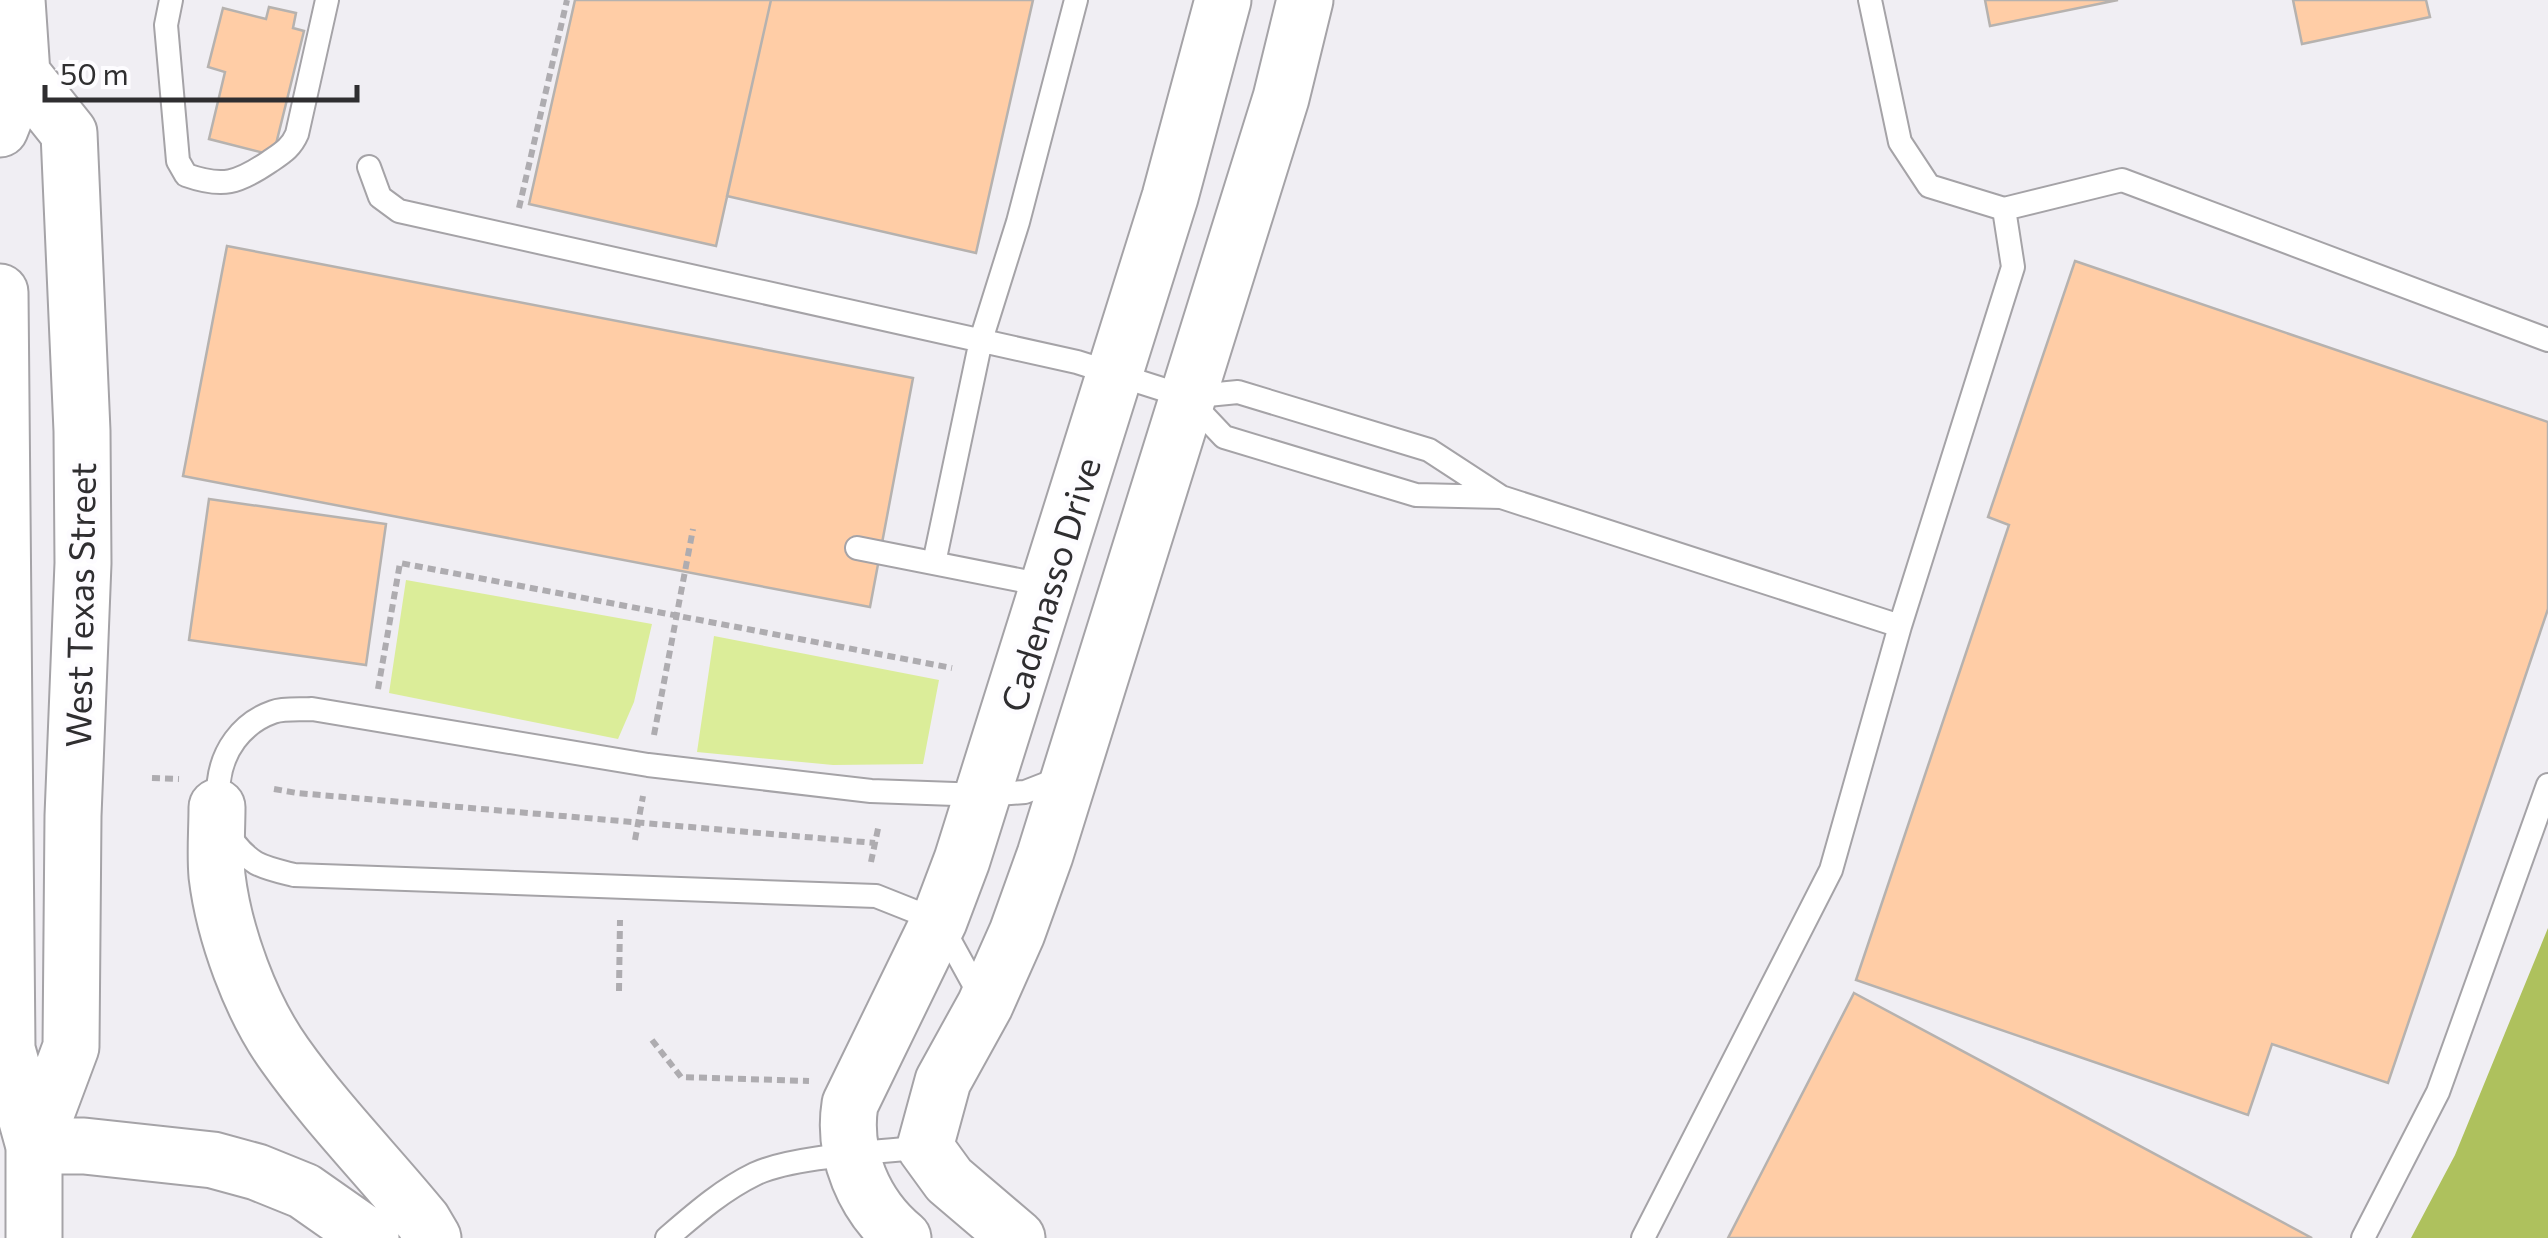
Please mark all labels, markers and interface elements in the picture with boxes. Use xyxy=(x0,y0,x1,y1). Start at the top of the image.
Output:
scale bar xyxy=(45,40,358,102)
text: 50 m xyxy=(60,54,129,91)
street label: Cadenasso Drive xyxy=(990,452,1108,716)
street label: West Texas Street xyxy=(55,462,103,748)

